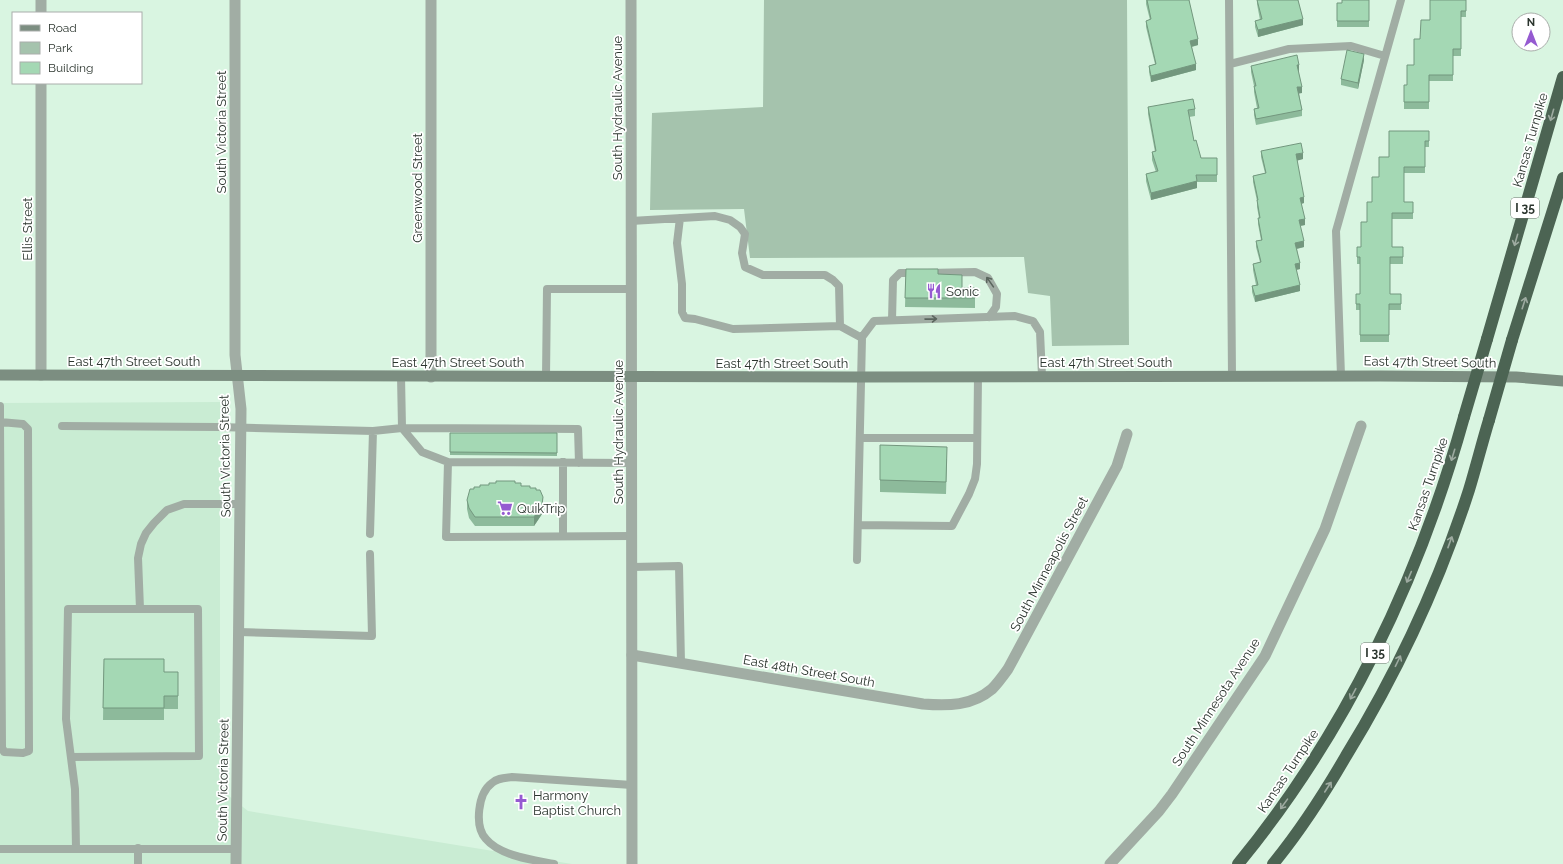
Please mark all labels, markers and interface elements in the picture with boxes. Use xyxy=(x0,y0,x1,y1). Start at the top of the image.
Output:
legend xyxy=(12,12,142,84)
north arrow xyxy=(1511,12,1551,52)
text: N xyxy=(1527,16,1535,29)
text: Road xyxy=(48,21,77,35)
street label: South Hydraulic Avenue xyxy=(610,35,625,180)
text: Park xyxy=(48,41,73,55)
text: Building xyxy=(48,61,94,75)
street label: South Victoria Street xyxy=(214,70,229,193)
street label: Kansas Turnpike xyxy=(1509,91,1551,189)
one-way arrow xyxy=(1548,108,1555,121)
street label: Greenwood Street xyxy=(410,133,425,243)
street label: Ellis Street xyxy=(20,197,35,261)
road number: I 35 xyxy=(1511,198,1539,218)
one-way arrow xyxy=(1512,233,1519,246)
one-way arrow xyxy=(986,277,994,288)
restaurant icon: Sonic xyxy=(925,282,943,300)
place label: Sonic xyxy=(946,284,979,299)
one-way arrow xyxy=(1521,297,1528,310)
one-way arrow xyxy=(924,315,937,322)
street label: East 47th Street South xyxy=(1363,353,1497,371)
street label: East 47th Street South xyxy=(68,354,200,369)
street label: East 47th Street South xyxy=(392,355,524,370)
street label: East 47th Street South xyxy=(1040,355,1172,370)
street label: East 47th Street South xyxy=(716,356,848,371)
street label: South Hydraulic Avenue xyxy=(611,359,626,504)
street label: South Victoria Street xyxy=(216,394,234,518)
street label: Kansas Turnpike xyxy=(1405,435,1451,532)
one-way arrow xyxy=(1449,448,1456,461)
street label: South Minneapolis Street xyxy=(1007,493,1091,634)
supermarket icon: QuikTrip xyxy=(496,499,514,517)
place label: QuikTrip xyxy=(517,501,565,516)
one-way arrow xyxy=(1447,536,1454,549)
one-way arrow xyxy=(1405,570,1412,582)
street label: South Minnesota Avenue xyxy=(1169,635,1263,769)
road number: I 35 xyxy=(1361,643,1389,663)
street label: East 48th Street South xyxy=(742,652,876,690)
one-way arrow xyxy=(1395,656,1403,668)
one-way arrow xyxy=(1349,688,1356,700)
street label: South Victoria Street xyxy=(214,718,232,842)
street label: Kansas Turnpike xyxy=(1255,726,1322,816)
one-way arrow xyxy=(1323,781,1332,792)
place label: Harmony Baptist Church xyxy=(533,788,621,818)
church icon: Harmony Baptist Church xyxy=(512,793,530,811)
one-way arrow xyxy=(1280,798,1288,809)

